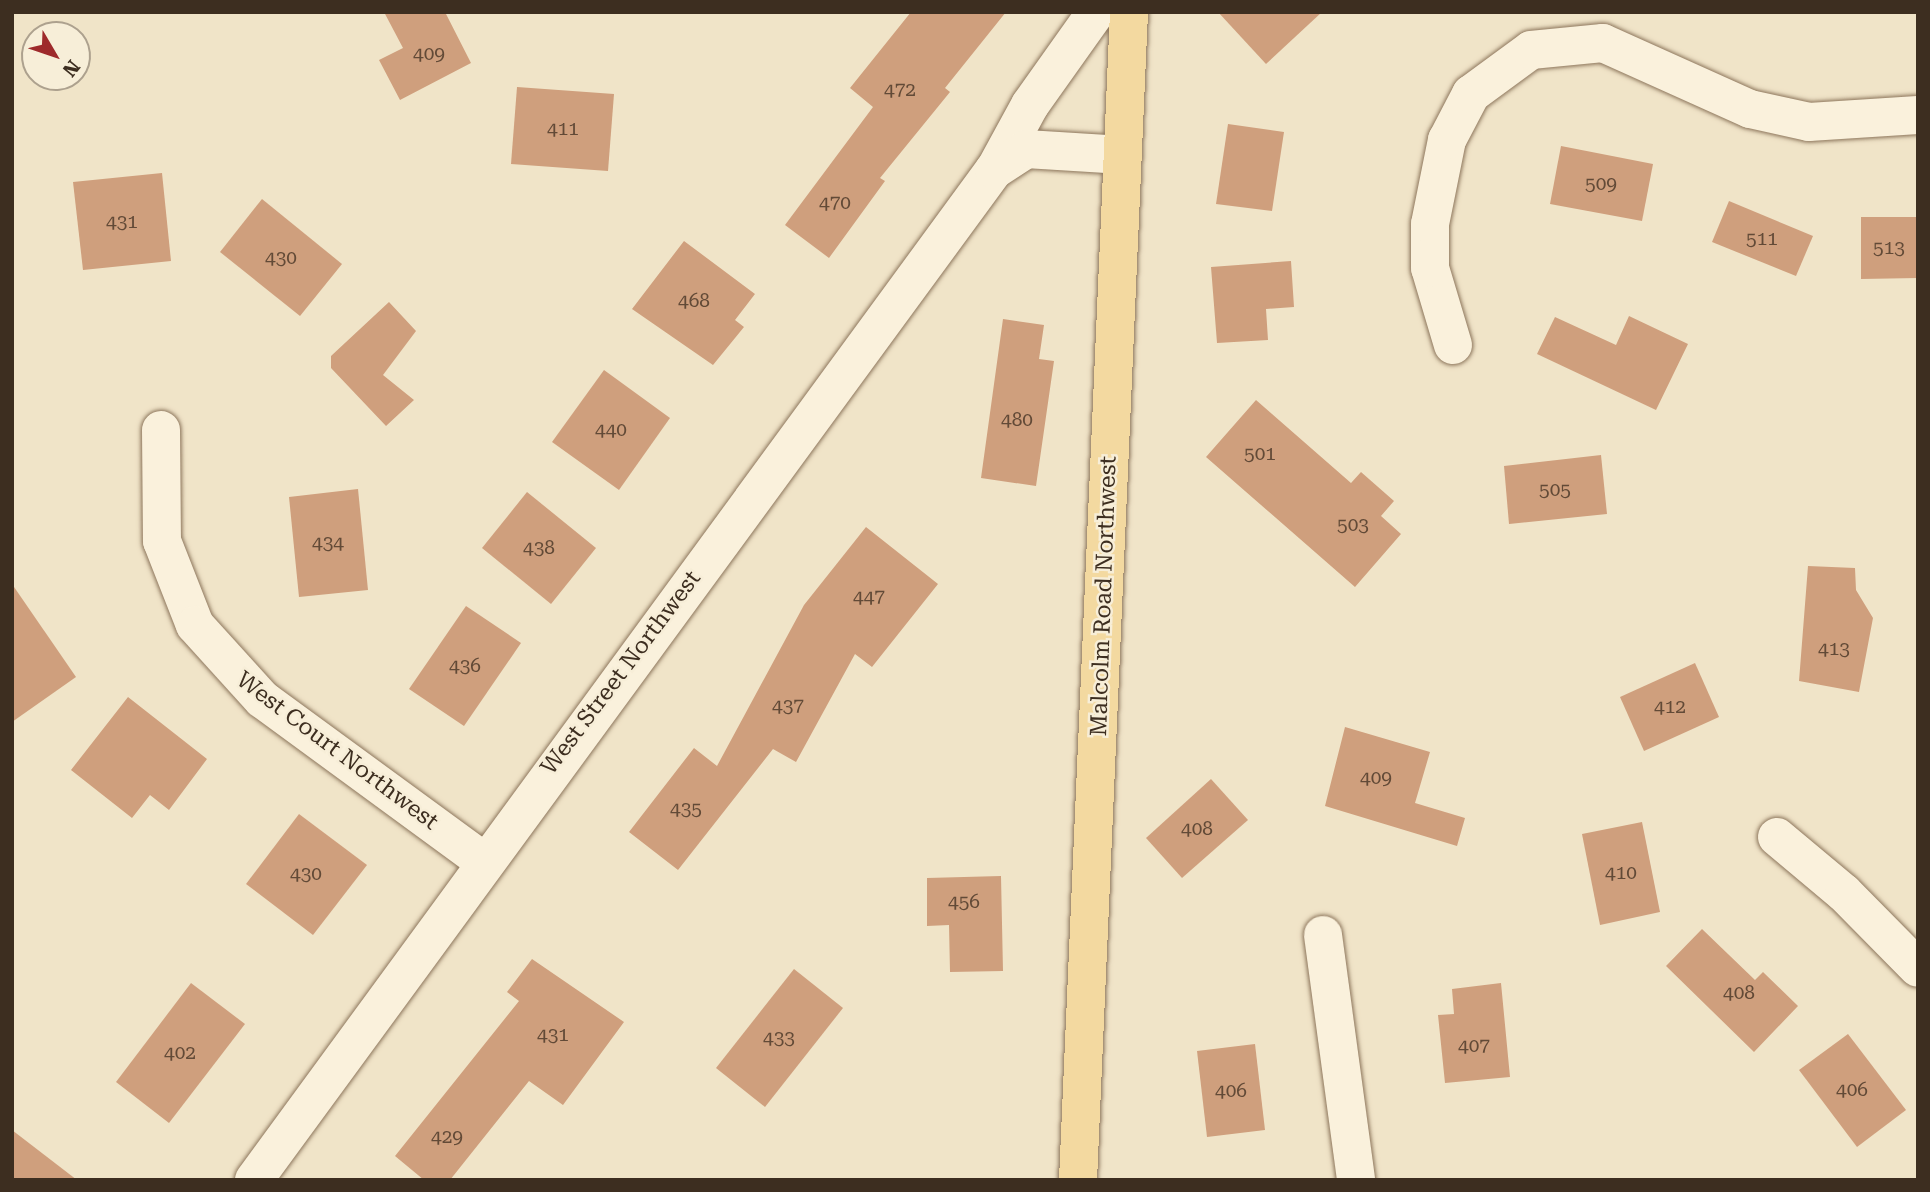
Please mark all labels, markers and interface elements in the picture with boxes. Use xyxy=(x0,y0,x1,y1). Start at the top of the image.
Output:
north arrow xyxy=(21,21,91,91)
house number: 409 xyxy=(413,43,445,65)
text: N xyxy=(58,55,85,81)
house number: 472 xyxy=(884,79,916,101)
house number: 411 xyxy=(547,118,579,140)
house number: 509 xyxy=(1585,173,1617,195)
house number: 470 xyxy=(819,192,851,214)
house number: 431 xyxy=(106,211,138,233)
house number: 511 xyxy=(1746,228,1778,250)
house number: 513 xyxy=(1873,237,1905,259)
house number: 430 xyxy=(265,247,297,269)
house number: 468 xyxy=(678,290,710,312)
house number: 480 xyxy=(1001,409,1033,431)
house number: 440 xyxy=(595,419,627,441)
house number: 501 xyxy=(1244,443,1276,465)
street label: Malcolm Road Northwest xyxy=(1085,455,1123,737)
house number: 505 xyxy=(1539,479,1571,501)
house number: 503 xyxy=(1337,514,1369,536)
house number: 434 xyxy=(312,532,344,554)
house number: 438 xyxy=(523,537,555,559)
street label: West Street Northwest xyxy=(535,566,707,780)
house number: 447 xyxy=(853,586,885,608)
house number: 413 xyxy=(1818,638,1850,660)
house number: 436 xyxy=(449,655,481,677)
street label: West Court Northwest xyxy=(231,666,443,836)
house number: 437 xyxy=(772,695,804,717)
house number: 412 xyxy=(1654,696,1686,718)
house number: 409 xyxy=(1360,767,1392,789)
house number: 435 xyxy=(670,798,702,820)
house number: 408 xyxy=(1181,818,1213,840)
house number: 410 xyxy=(1605,862,1637,884)
house number: 430 xyxy=(290,863,322,885)
house number: 456 xyxy=(948,891,980,913)
house number: 408 xyxy=(1723,982,1755,1004)
house number: 431 xyxy=(537,1024,569,1046)
house number: 433 xyxy=(763,1027,795,1049)
house number: 407 xyxy=(1458,1035,1490,1057)
house number: 402 xyxy=(164,1042,196,1064)
house number: 406 xyxy=(1836,1079,1868,1101)
house number: 406 xyxy=(1215,1080,1247,1102)
house number: 429 xyxy=(431,1126,463,1148)

